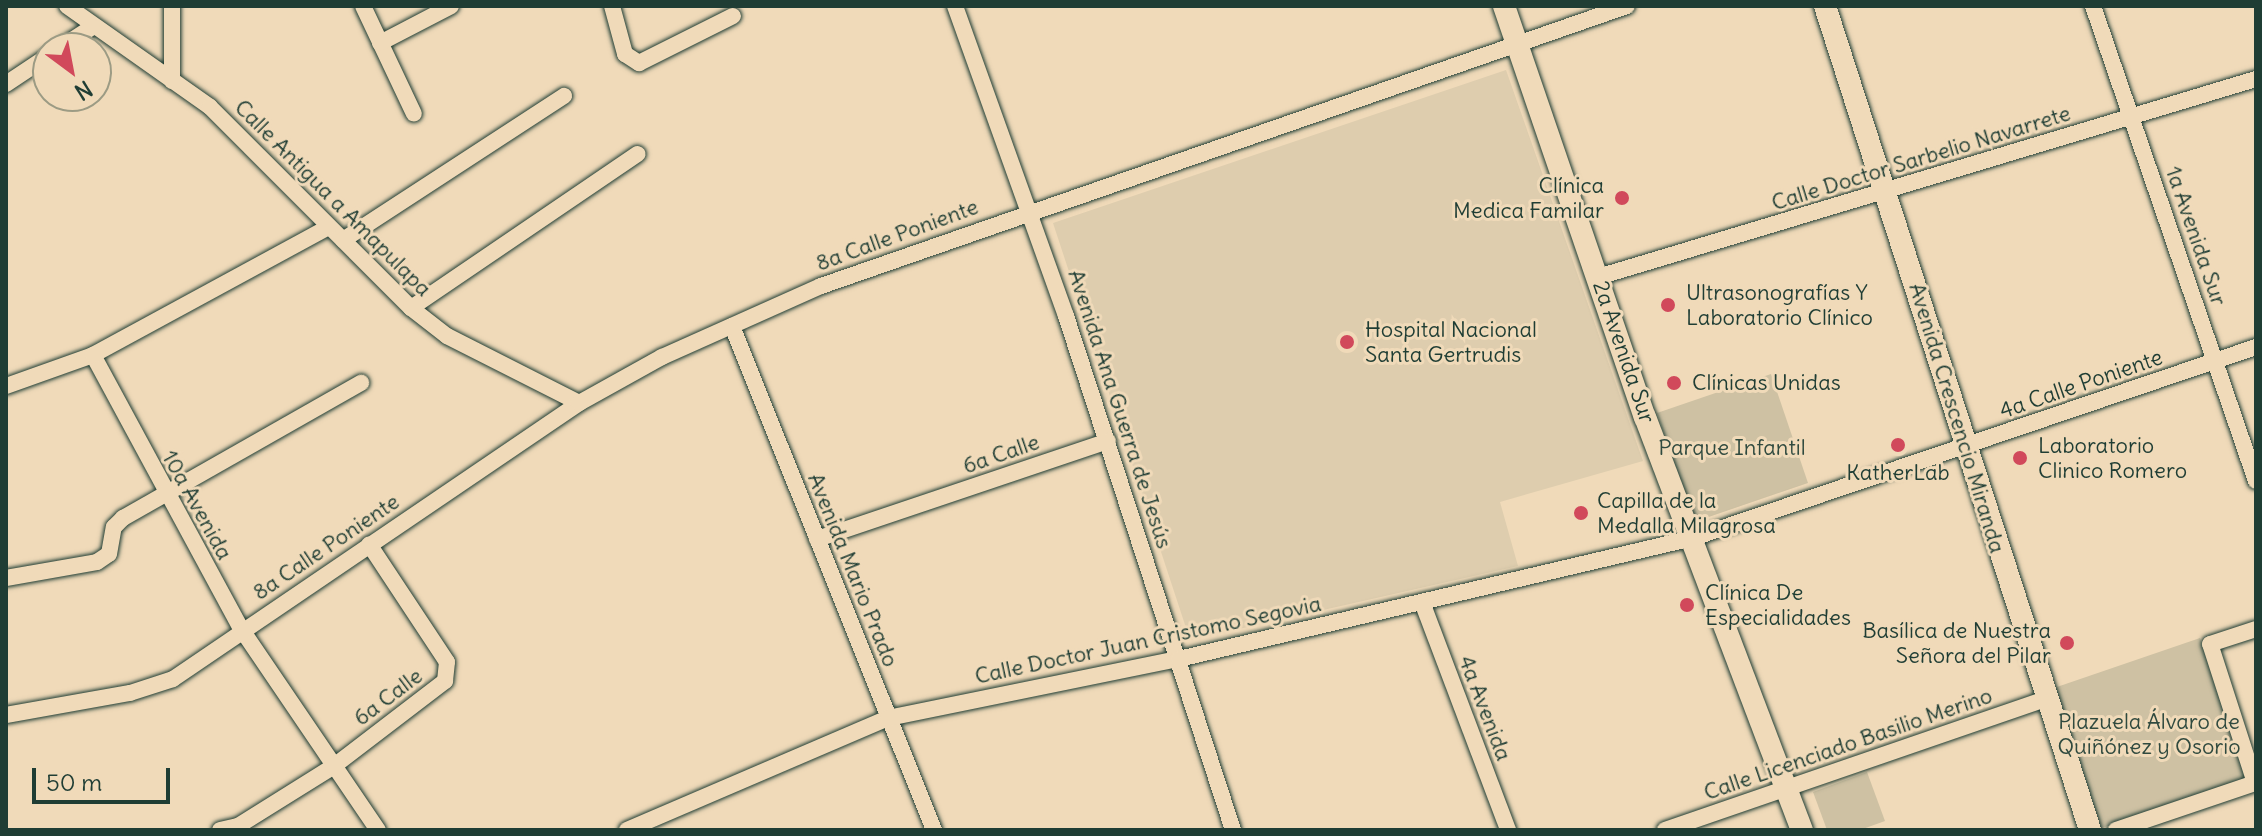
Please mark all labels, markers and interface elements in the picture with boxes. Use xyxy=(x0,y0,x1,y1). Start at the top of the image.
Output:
north arrow xyxy=(32,32,112,112)
text: N xyxy=(70,75,98,107)
street label: Calle Antigua a Amapulapa xyxy=(229,94,437,302)
street label: Calle Doctor Sarbelio Navarrete xyxy=(1768,100,2074,216)
street label: 1a Avenida Sur xyxy=(2160,163,2232,309)
place label: Clínica Medica Familar xyxy=(1453,172,1604,224)
marker: Clínica Medica Familar xyxy=(1611,187,1633,209)
street label: 8a Calle Poniente xyxy=(812,193,982,277)
street label: Avenida Ana Guerra de Jesús xyxy=(1062,266,1178,552)
street label: 2a Avenida Sur xyxy=(1587,277,1661,427)
place label: Ultrasonografías Y Laboratorio Clínico xyxy=(1686,279,1873,330)
street label: Avenida Crescencio Miranda xyxy=(1903,280,2011,556)
marker: Ultrasonografías Y Laboratorio Clínico xyxy=(1657,294,1679,316)
place label: Hospital Nacional Santa Gertrudis xyxy=(1365,316,1537,368)
marker: Hospital Nacional Santa Gertrudis xyxy=(1336,331,1358,353)
street label: 4a Calle Poniente xyxy=(1996,344,2166,424)
place label: Clínicas Unidas xyxy=(1692,370,1841,396)
marker: Clínicas Unidas xyxy=(1663,372,1685,394)
street label: 6a Calle xyxy=(959,429,1043,479)
place label: Laboratorio Clinico Romero xyxy=(2038,432,2187,484)
marker: KatherLab xyxy=(1887,434,1909,456)
park label: Parque Infantil xyxy=(1658,435,1806,461)
street label: 10a Avenida xyxy=(156,446,238,564)
marker: Laboratorio Clinico Romero xyxy=(2009,447,2031,469)
place label: KatherLab xyxy=(1846,460,1950,486)
street label: Avenida Mario Prado xyxy=(802,469,904,671)
place label: Capilla de la Medalla Milagrosa xyxy=(1597,487,1776,538)
street label: 8a Calle Poniente xyxy=(248,488,404,606)
marker: Capilla de la Medalla Milagrosa xyxy=(1572,504,1590,522)
place label: Clínica De Especialidades xyxy=(1705,579,1851,630)
street label: Calle Doctor Juan Cristomo Segovia xyxy=(972,590,1324,690)
marker: Clínica De Especialidades xyxy=(1676,594,1698,616)
place label: Basílica de Nuestra Señora del Pilar xyxy=(1862,617,2051,668)
marker: Basílica de Nuestra Señora del Pilar xyxy=(2058,634,2076,652)
street label: 4a Avenida xyxy=(1453,652,1517,764)
street label: 6a Calle xyxy=(348,663,428,731)
street label: Calle Licenciado Basilio Merino xyxy=(1700,682,1996,806)
park label: Plazuela Álvaro de Quiñónez y Osorio xyxy=(2057,708,2241,760)
scale bar xyxy=(36,752,174,802)
text: 50 m xyxy=(46,767,102,797)

